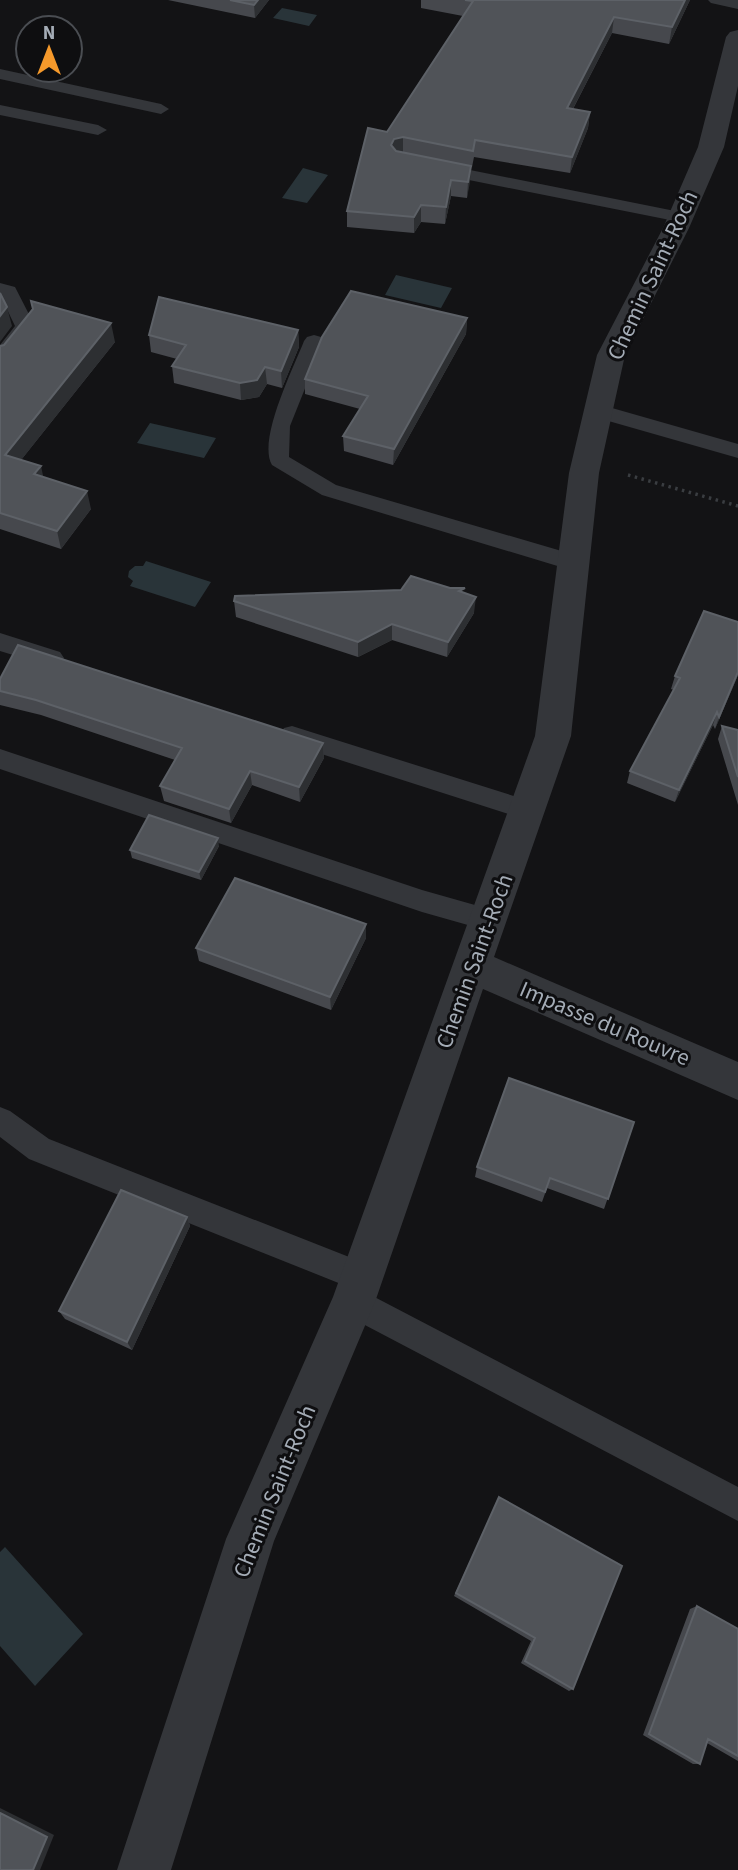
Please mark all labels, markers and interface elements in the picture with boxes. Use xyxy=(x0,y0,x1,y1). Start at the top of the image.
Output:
north arrow xyxy=(14,14,84,84)
text: N xyxy=(43,20,55,47)
street label: Chemin Saint-Roch xyxy=(599,185,706,365)
street label: Chemin Saint-Roch xyxy=(428,869,521,1053)
street label: Impasse du Rouvre xyxy=(515,973,695,1074)
street label: Chemin Saint-Roch xyxy=(225,1400,324,1583)

